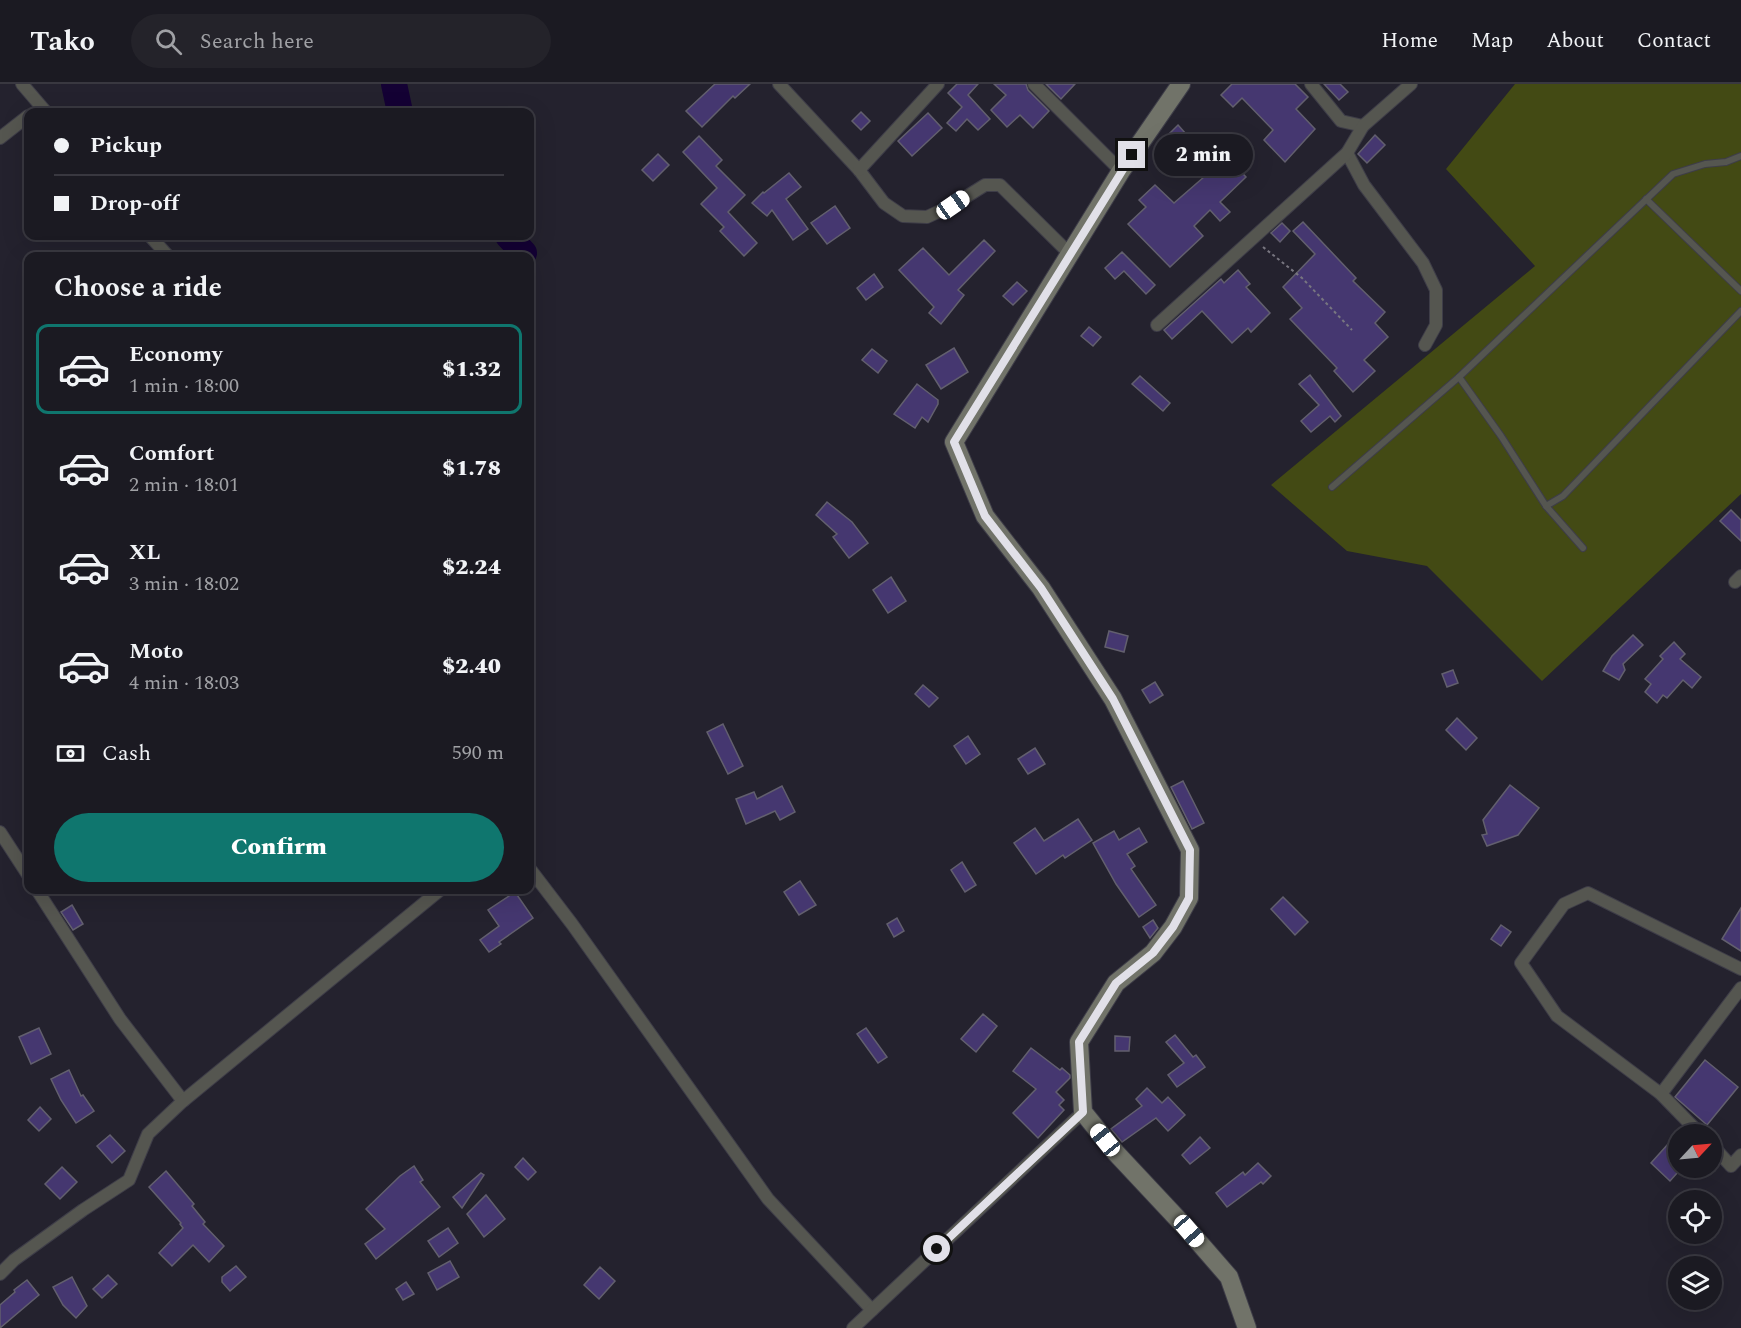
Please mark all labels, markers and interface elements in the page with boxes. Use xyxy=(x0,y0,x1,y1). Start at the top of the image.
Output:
search box xyxy=(131,14,551,68)
text: Tako xyxy=(30,20,95,63)
icon: search xyxy=(152,25,185,58)
text: Search here xyxy=(200,25,314,58)
text: Home xyxy=(1381,25,1438,57)
text: Map xyxy=(1471,25,1513,57)
text: About xyxy=(1546,25,1604,57)
text: Contact xyxy=(1637,25,1711,57)
text: Pickup xyxy=(90,129,162,162)
callout: 2 min xyxy=(1153,134,1252,176)
text: 2 min xyxy=(1176,140,1231,170)
route end xyxy=(1118,141,1145,168)
text: Drop-off xyxy=(90,187,179,220)
car xyxy=(933,187,973,223)
text: Choose a ride xyxy=(54,267,222,309)
text: Economy xyxy=(129,338,222,371)
icon: car xyxy=(57,342,111,396)
text: $1.32 xyxy=(442,353,501,386)
text: 1 min · 18:00 xyxy=(129,371,239,401)
text: Comfort xyxy=(129,437,214,470)
icon: car xyxy=(57,441,111,495)
text: $1.78 xyxy=(442,452,501,485)
text: 2 min · 18:01 xyxy=(129,470,239,500)
text: XL xyxy=(129,536,160,569)
icon: car xyxy=(57,540,111,594)
text: $2.24 xyxy=(442,551,501,584)
text: 3 min · 18:02 xyxy=(129,569,239,599)
text: Moto xyxy=(129,635,183,668)
icon: car xyxy=(57,639,111,693)
text: $2.40 xyxy=(442,650,501,683)
text: 4 min · 18:03 xyxy=(129,668,239,698)
icon: cash xyxy=(54,737,87,770)
text: Cash xyxy=(102,737,151,770)
text: 590 m xyxy=(452,738,504,768)
button: Confirm xyxy=(54,813,504,882)
car xyxy=(1087,1120,1123,1160)
north arrow xyxy=(1668,1124,1722,1178)
map controls xyxy=(1668,1124,1722,1310)
button: locate xyxy=(1668,1190,1722,1244)
car xyxy=(1170,1212,1208,1250)
route start xyxy=(923,1235,950,1262)
button: layers xyxy=(1668,1256,1722,1310)

